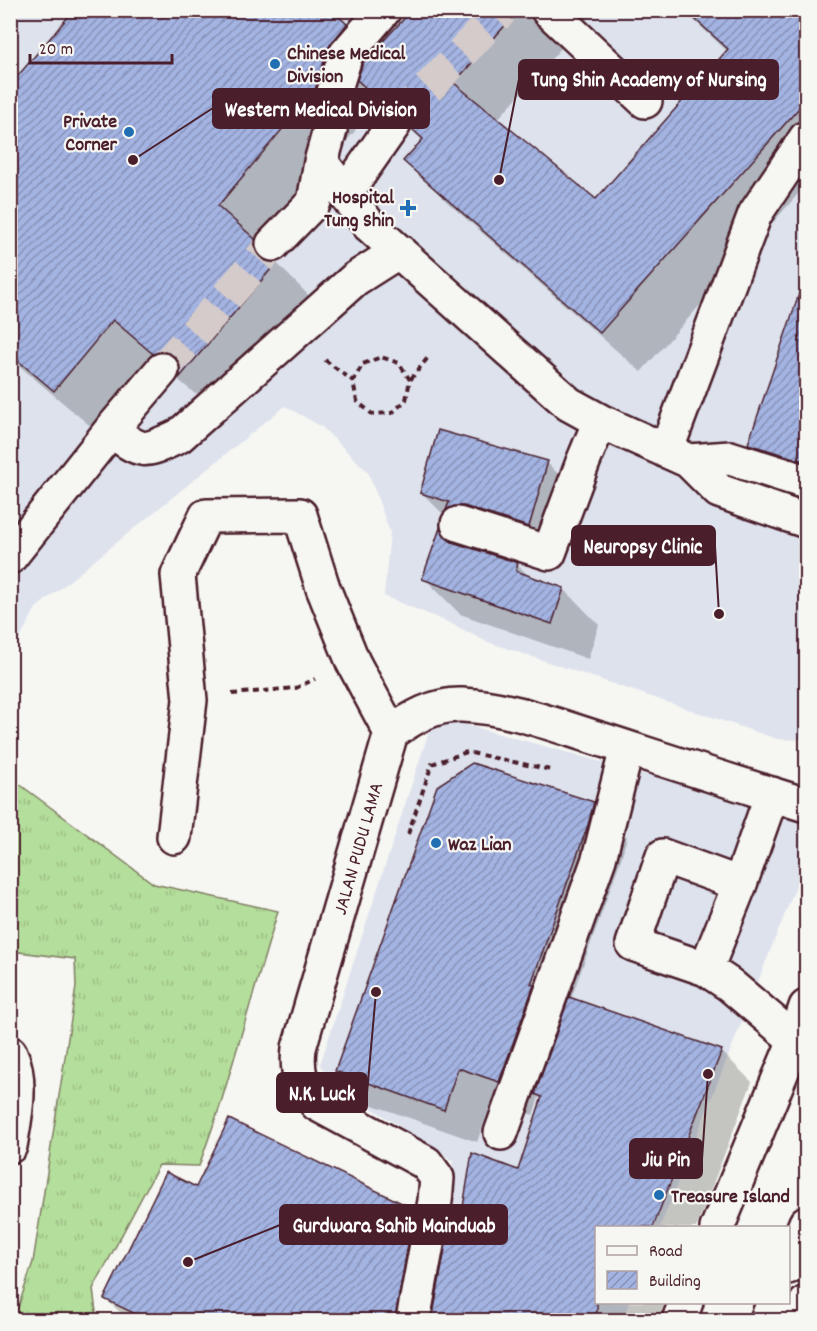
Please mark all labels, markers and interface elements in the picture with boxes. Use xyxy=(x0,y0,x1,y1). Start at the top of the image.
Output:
scale bar xyxy=(30,27,172,65)
text: 20 m xyxy=(39,38,73,63)
place label: Chinese Medical Division xyxy=(287,41,406,92)
marker: Chinese Medical Division xyxy=(268,57,282,71)
callout: Tung Shin Academy of Nursing xyxy=(519,60,778,99)
text: Tung Shin Academy of Nursing xyxy=(531,67,767,97)
callout: Western Medical Division xyxy=(213,89,429,128)
text: Western Medical Division xyxy=(225,97,417,127)
place label: Private Corner xyxy=(63,109,118,160)
marker: Private Corner xyxy=(122,125,136,139)
place label: Hospital Tung Shin xyxy=(324,185,394,236)
marker: Hospital Tung Shin xyxy=(399,199,417,217)
callout: Neuropsy Clinic xyxy=(572,526,715,565)
text: Neuropsy Clinic xyxy=(584,534,703,564)
street label: JALAN PUDU LAMA xyxy=(328,779,392,918)
place label: Waz Lian xyxy=(448,832,512,860)
marker: Waz Lian xyxy=(429,836,443,850)
callout: N.K. Luck xyxy=(277,1073,367,1112)
text: N.K. Luck xyxy=(289,1081,356,1111)
callout: Jiu Pin xyxy=(630,1139,702,1178)
text: Jiu Pin xyxy=(642,1147,691,1177)
place label: Treasure Island xyxy=(671,1184,790,1212)
marker: Treasure Island xyxy=(652,1188,666,1202)
callout: Gurdwara Sahib Mainduab xyxy=(280,1205,507,1244)
text: Gurdwara Sahib Mainduab xyxy=(292,1213,496,1243)
legend xyxy=(595,1226,790,1304)
text: Road xyxy=(649,1240,683,1265)
text: Building xyxy=(649,1270,701,1295)

